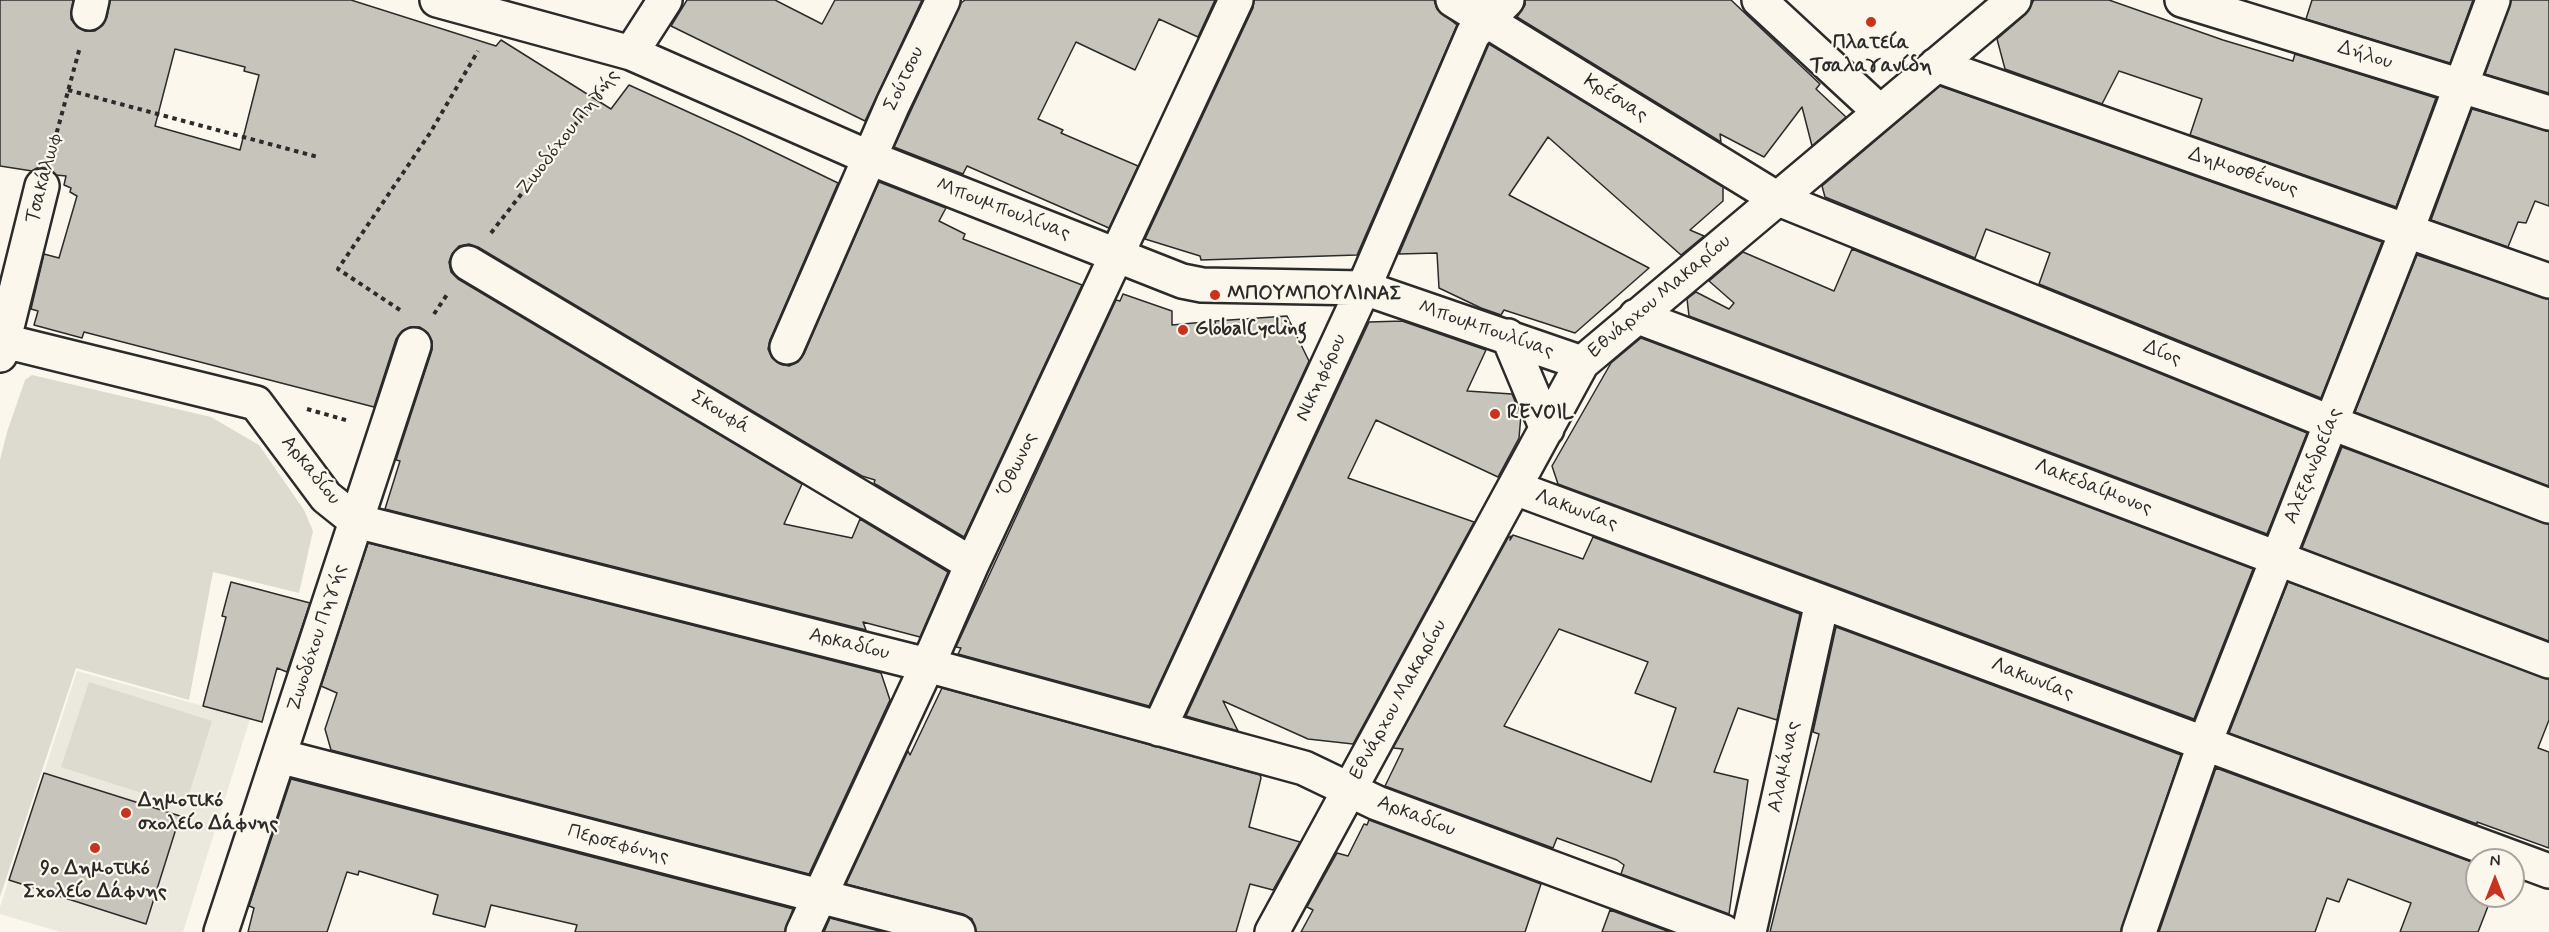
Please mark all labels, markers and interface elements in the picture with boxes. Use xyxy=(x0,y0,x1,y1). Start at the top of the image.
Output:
marker: Πλατεία Τσαλαγανίδη xyxy=(1864,15,1878,29)
place label: Πλατεία Τσαλαγανίδη xyxy=(1810,32,1932,79)
street label: Δήλου xyxy=(2335,36,2395,76)
street label: Σούτσου xyxy=(880,43,930,115)
street label: Ζωοδόχου Πηγής xyxy=(512,65,626,201)
street label: Κρέσνας xyxy=(1578,70,1652,128)
street label: Τσακάλωφ xyxy=(21,130,69,226)
street label: Δημοσθένους xyxy=(2185,143,2301,203)
street label: Μπουμπουλίνας xyxy=(933,173,1073,247)
street label: Εθνάρχου Μακαρίου xyxy=(1584,230,1736,364)
place label: ΜΠΟΥΜΠΟΥΛΙΝΑΣ xyxy=(1227,283,1402,307)
marker: ΜΠΟΥΜΠΟΥΛΙΝΑΣ xyxy=(1208,288,1222,302)
street label: Μπουμπουλίνας xyxy=(1415,296,1557,364)
place label: GlobalCycling xyxy=(1195,318,1307,342)
marker: GlobalCycling xyxy=(1176,323,1190,337)
street label: Νικηφόρου xyxy=(1291,330,1353,426)
street label: Δίος xyxy=(2140,336,2184,372)
street label: Σκουφά xyxy=(686,386,754,440)
place label: REVOIL xyxy=(1507,402,1574,426)
street label: Αλεξανδρείας xyxy=(2280,404,2348,528)
marker: REVOIL xyxy=(1488,407,1502,421)
street label: Όθωνος xyxy=(993,429,1043,501)
street label: Αρκαδίου xyxy=(275,432,345,510)
street label: Λακεδαίμονος xyxy=(2031,455,2155,521)
street label: Λακωνίας xyxy=(1531,485,1621,537)
street label: Ζωοδόχου Πηγής xyxy=(283,561,353,715)
street label: Εθνάρχου Μακαρίου xyxy=(1345,616,1453,784)
street label: Αρκαδίου xyxy=(806,623,892,667)
street label: Λακωνίας xyxy=(1987,653,2077,707)
street label: Αλαμάνας xyxy=(1764,719,1806,815)
place label: Δημοτικό σχολείο Δάφνης xyxy=(138,790,278,837)
street label: Αρκαδίου xyxy=(1373,791,1459,843)
marker: Δημοτικό σχολείο Δάφνης xyxy=(119,806,133,820)
street label: Περσεφόνης xyxy=(565,820,671,870)
marker: 9ο Δημοτικό Σχολείο Δάφνης xyxy=(88,841,102,855)
north arrow xyxy=(2465,848,2525,908)
text: N xyxy=(2490,851,2500,872)
place label: 9ο Δημοτικό Σχολείο Δάφνης xyxy=(23,858,167,905)

